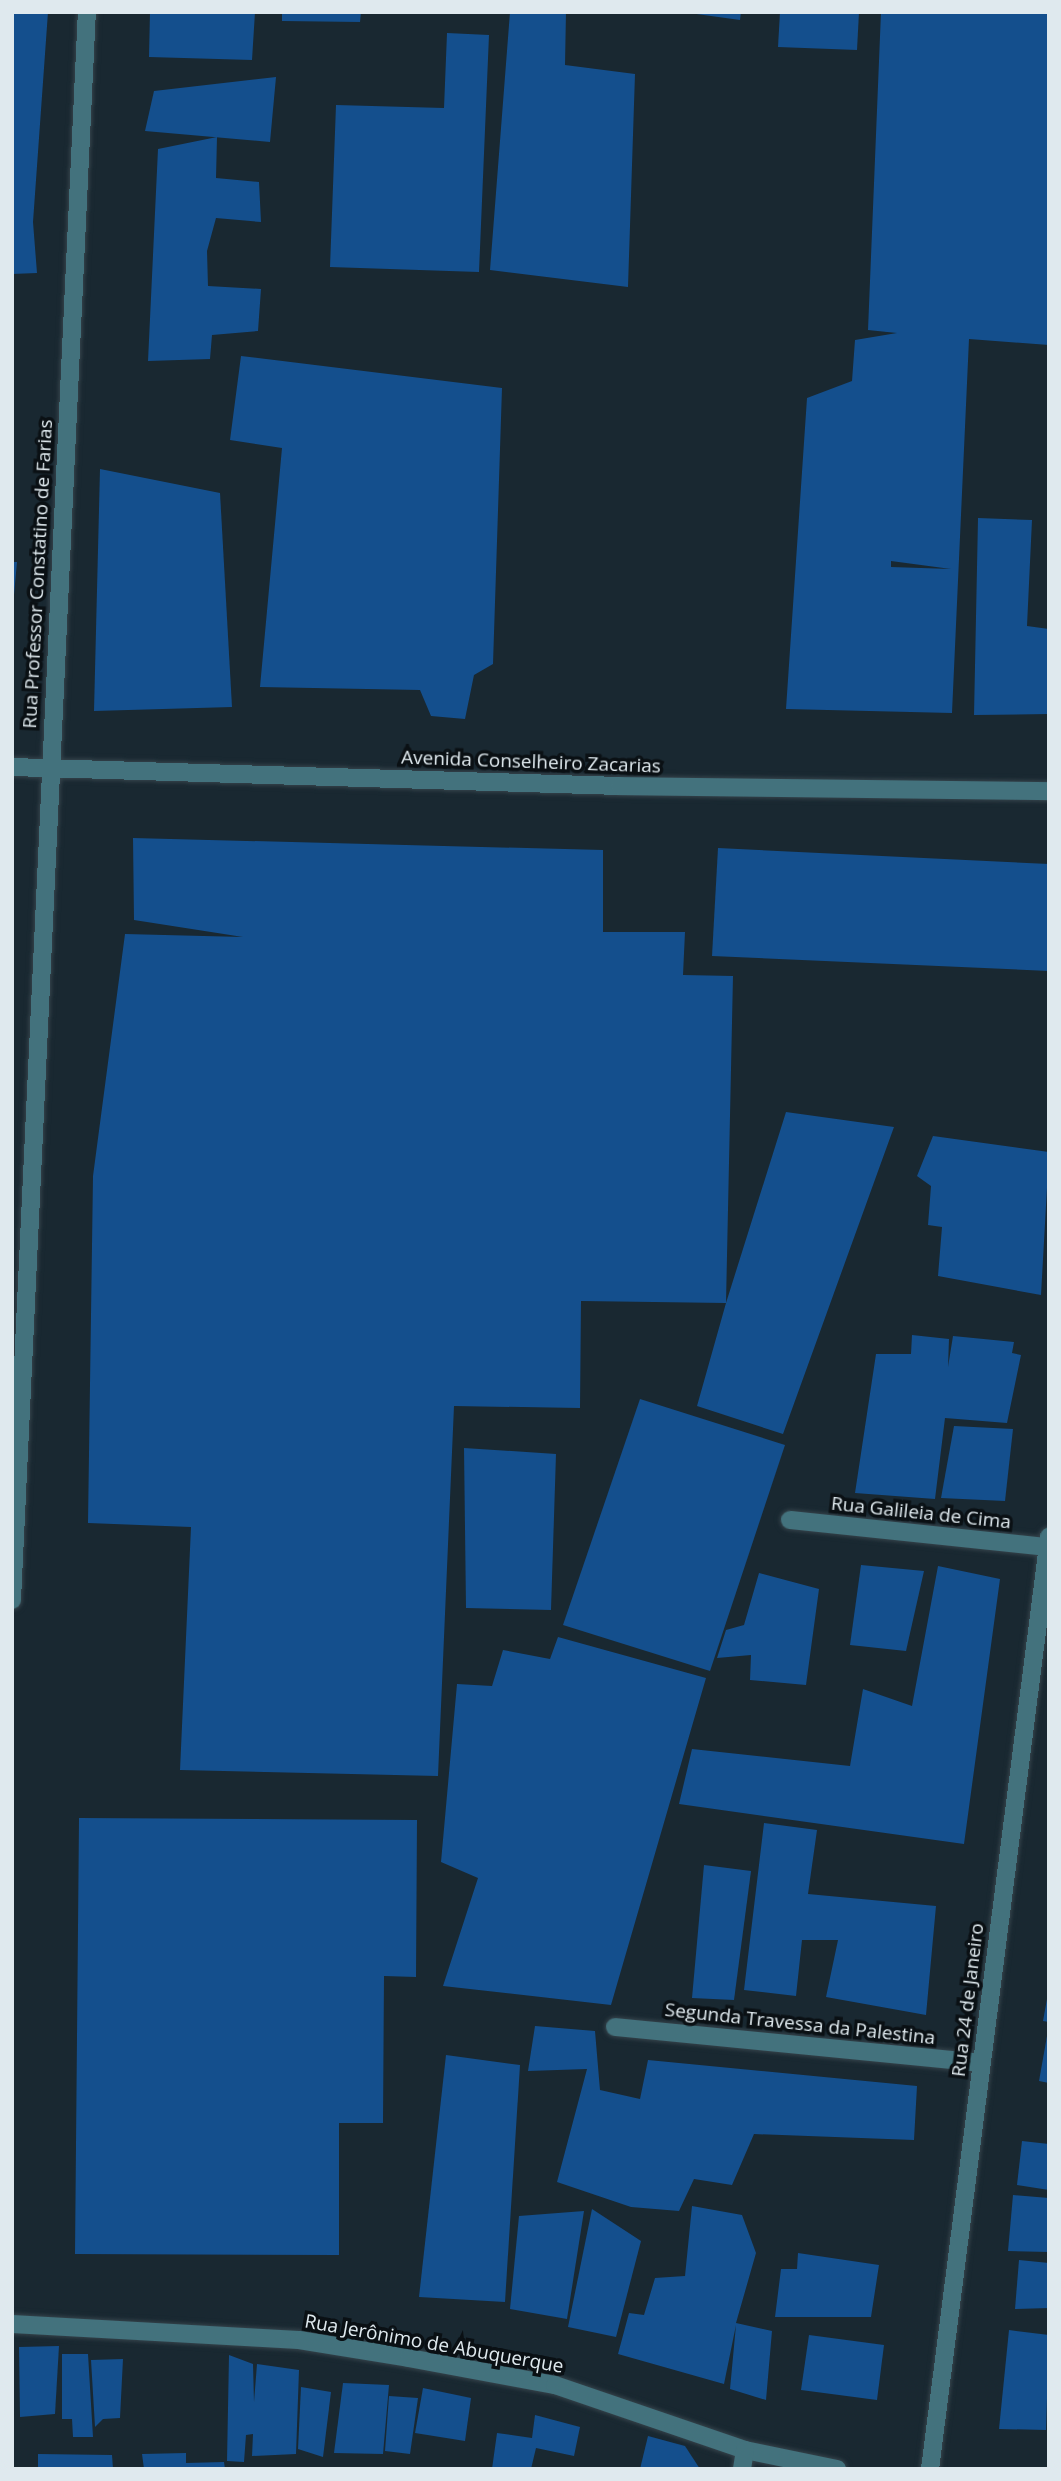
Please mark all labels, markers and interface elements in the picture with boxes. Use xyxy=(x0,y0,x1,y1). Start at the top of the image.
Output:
street label: Rua Professor Constatino de Farias xyxy=(19,419,57,729)
street label: Avenida Conselheiro Zacarias xyxy=(401,746,661,778)
street label: Rua Galileia de Cima xyxy=(830,1492,1012,1534)
street label: Rua 24 de Janeiro xyxy=(947,1922,989,2078)
street label: Segunda Travessa da Palestina xyxy=(664,1998,936,2050)
street label: Rua Jerônimo de Abuquerque xyxy=(303,2310,565,2378)

